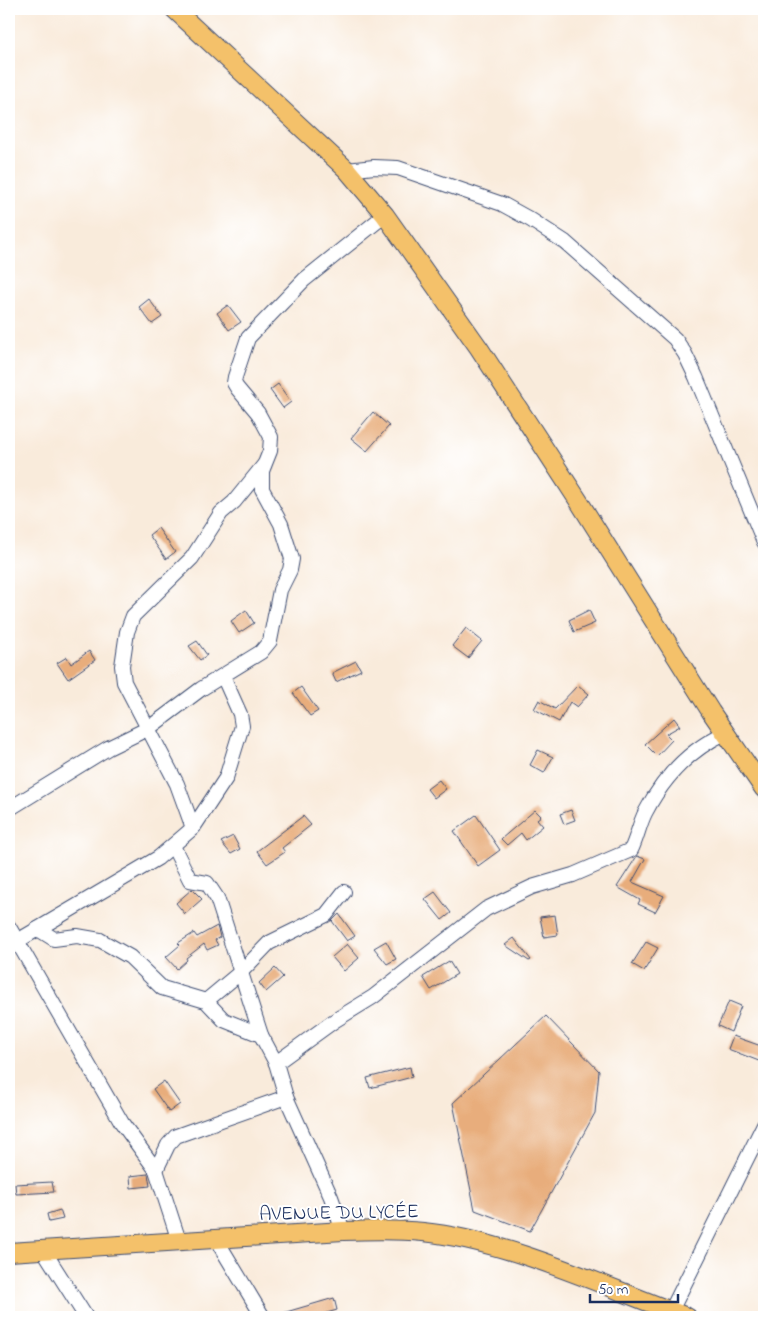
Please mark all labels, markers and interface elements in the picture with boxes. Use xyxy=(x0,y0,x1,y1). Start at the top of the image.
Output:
street label: AVENUE DU LYCÉE xyxy=(259,1198,419,1230)
scale bar xyxy=(590,1271,678,1303)
text: 50 m xyxy=(598,1279,629,1301)

